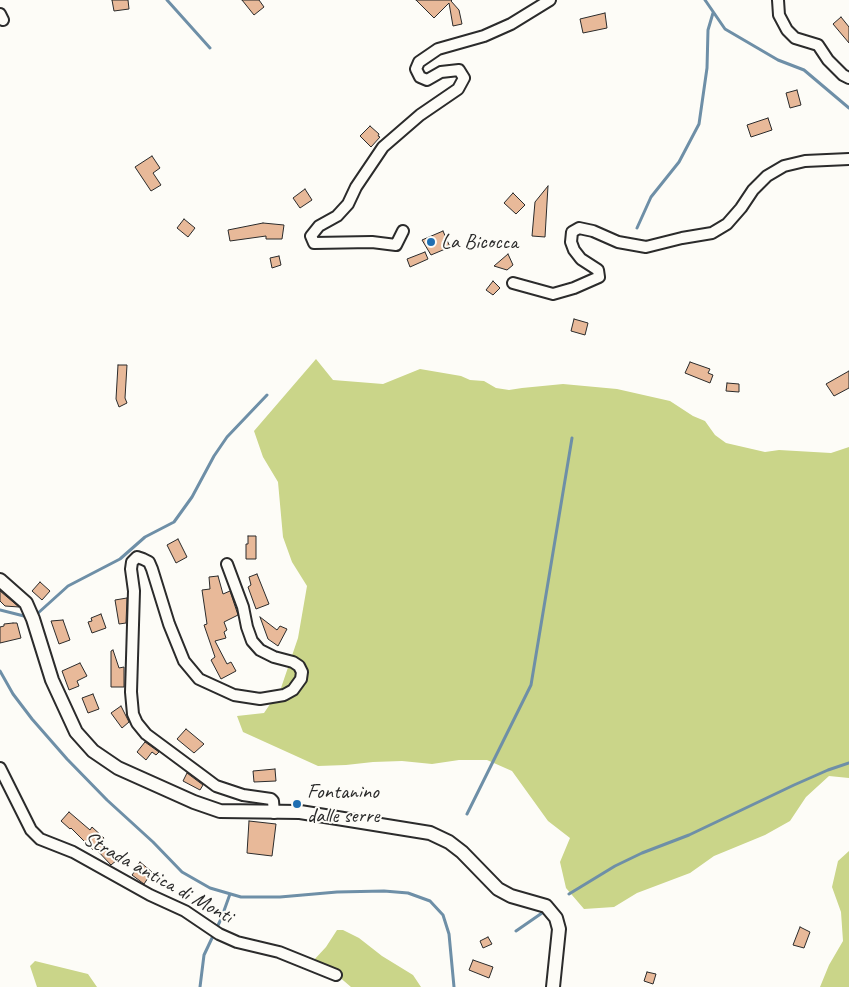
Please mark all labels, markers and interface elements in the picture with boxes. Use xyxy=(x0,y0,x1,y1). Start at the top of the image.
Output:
place label: La Bicocca xyxy=(441,229,518,255)
marker: La Bicocca xyxy=(425,236,437,248)
place label: Fontanino dalle serre xyxy=(307,779,379,829)
marker: Fontanino dalle serre xyxy=(291,798,303,810)
street label: Strada antica di Monti xyxy=(79,826,237,930)

